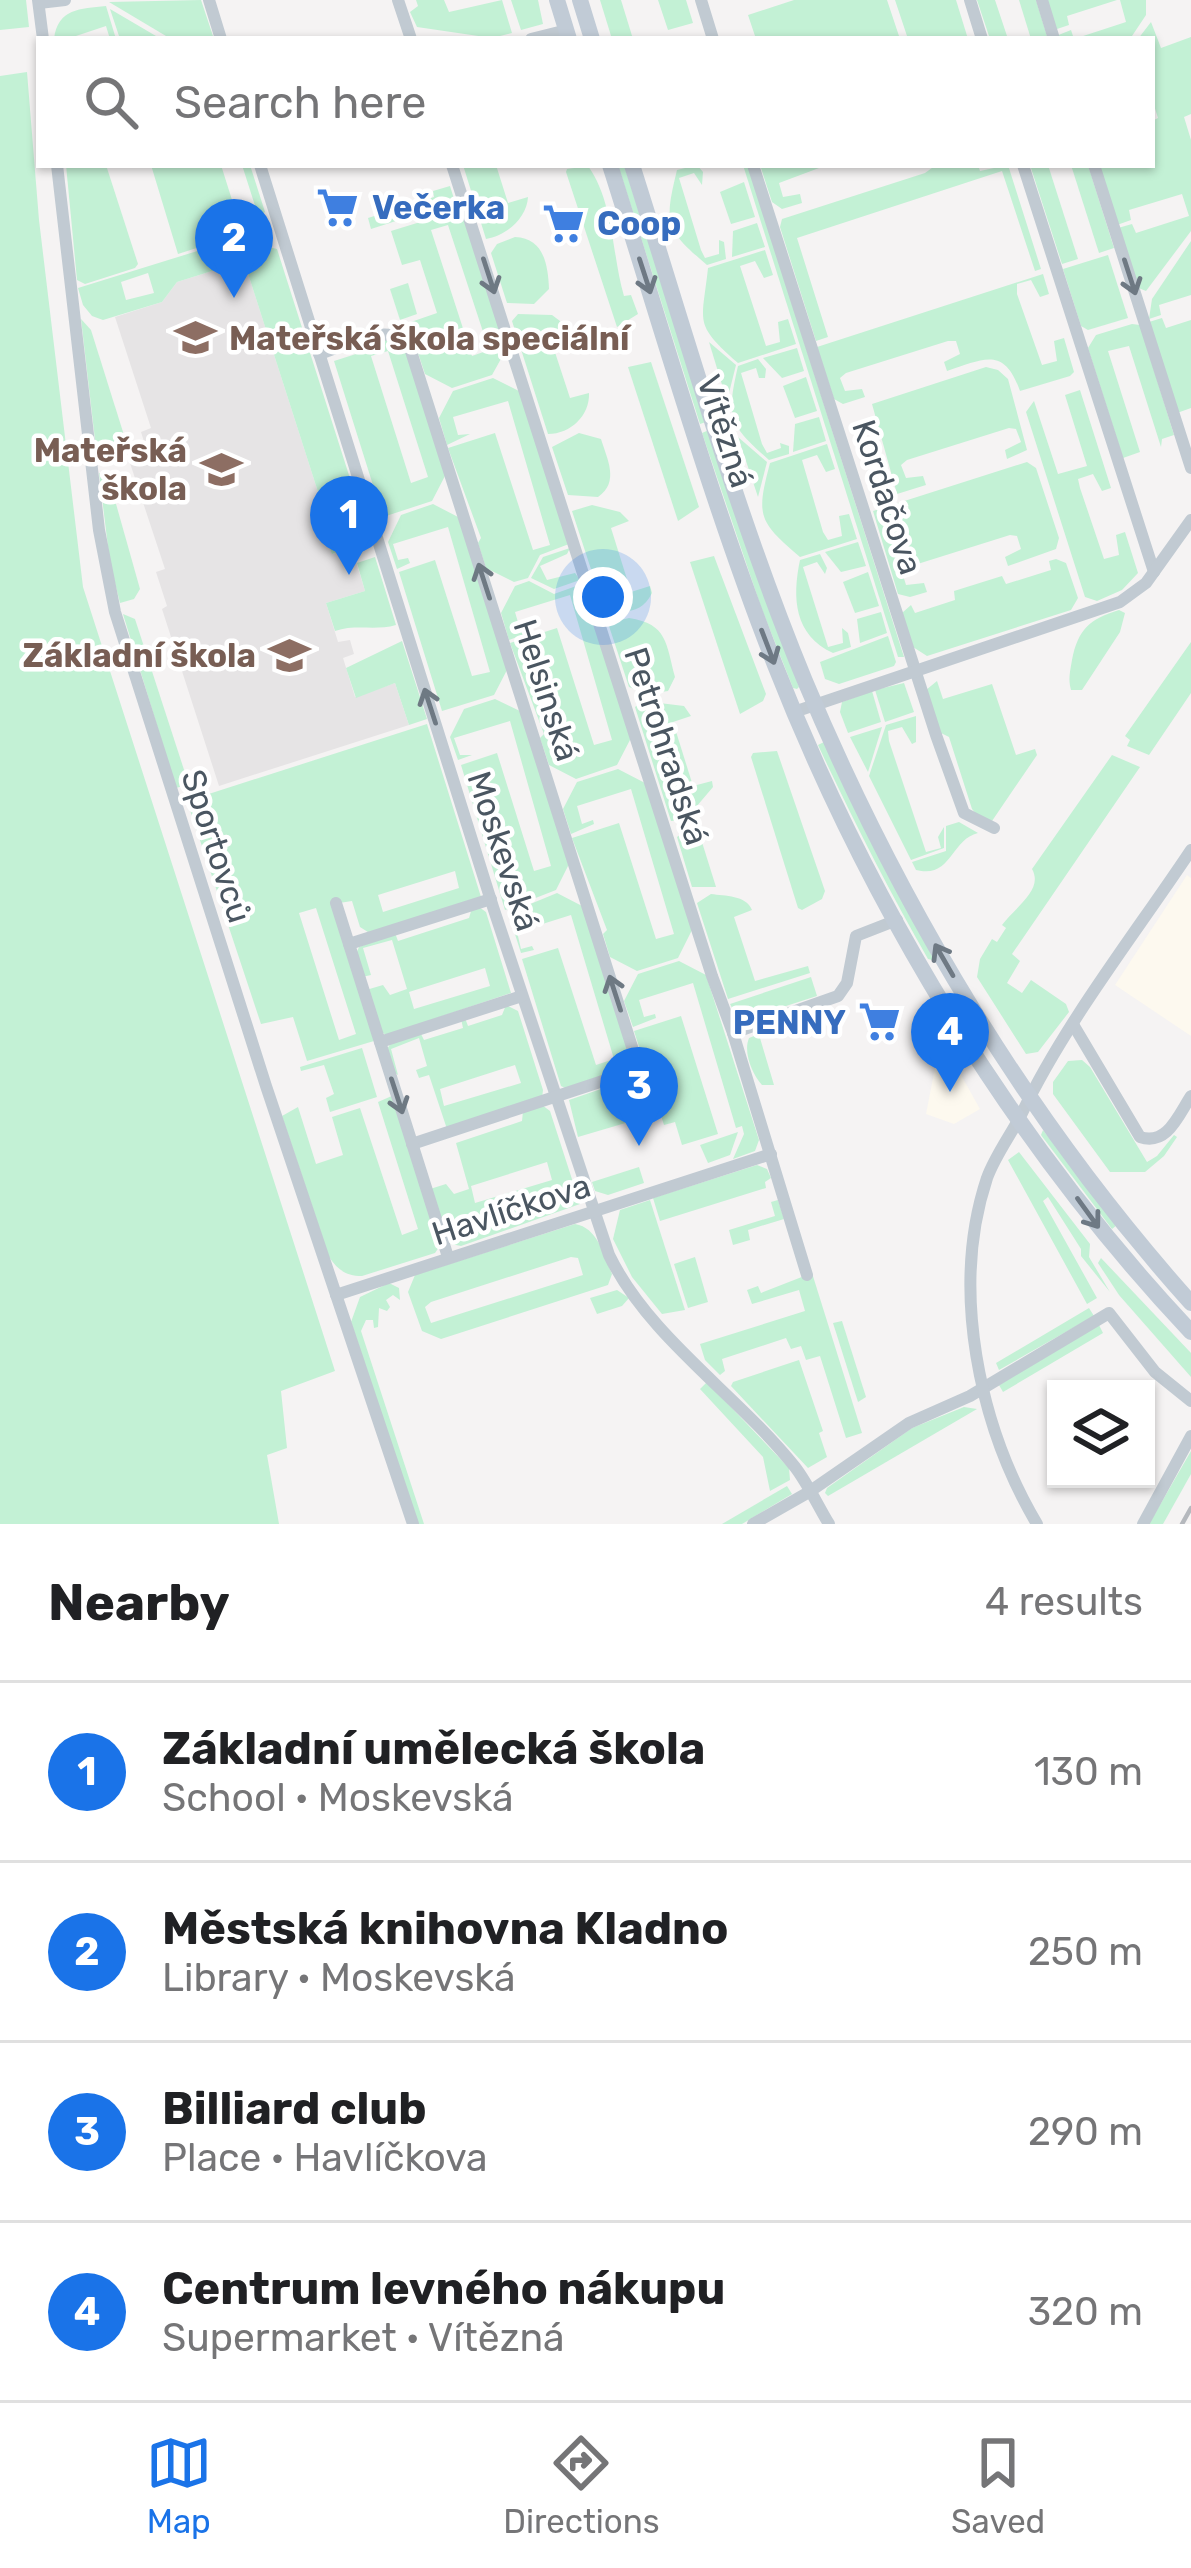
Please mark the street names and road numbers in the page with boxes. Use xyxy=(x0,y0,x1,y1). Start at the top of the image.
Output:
street label: Vítězná xyxy=(689,370,762,492)
street label: Kordačova xyxy=(844,415,931,579)
street label: Helsinská xyxy=(505,614,588,766)
street label: Petrohradská xyxy=(616,642,717,850)
street label: Sportovců xyxy=(173,765,260,928)
street label: Moskevská xyxy=(459,766,548,936)
street label: Havlíčkova xyxy=(427,1166,595,1253)

